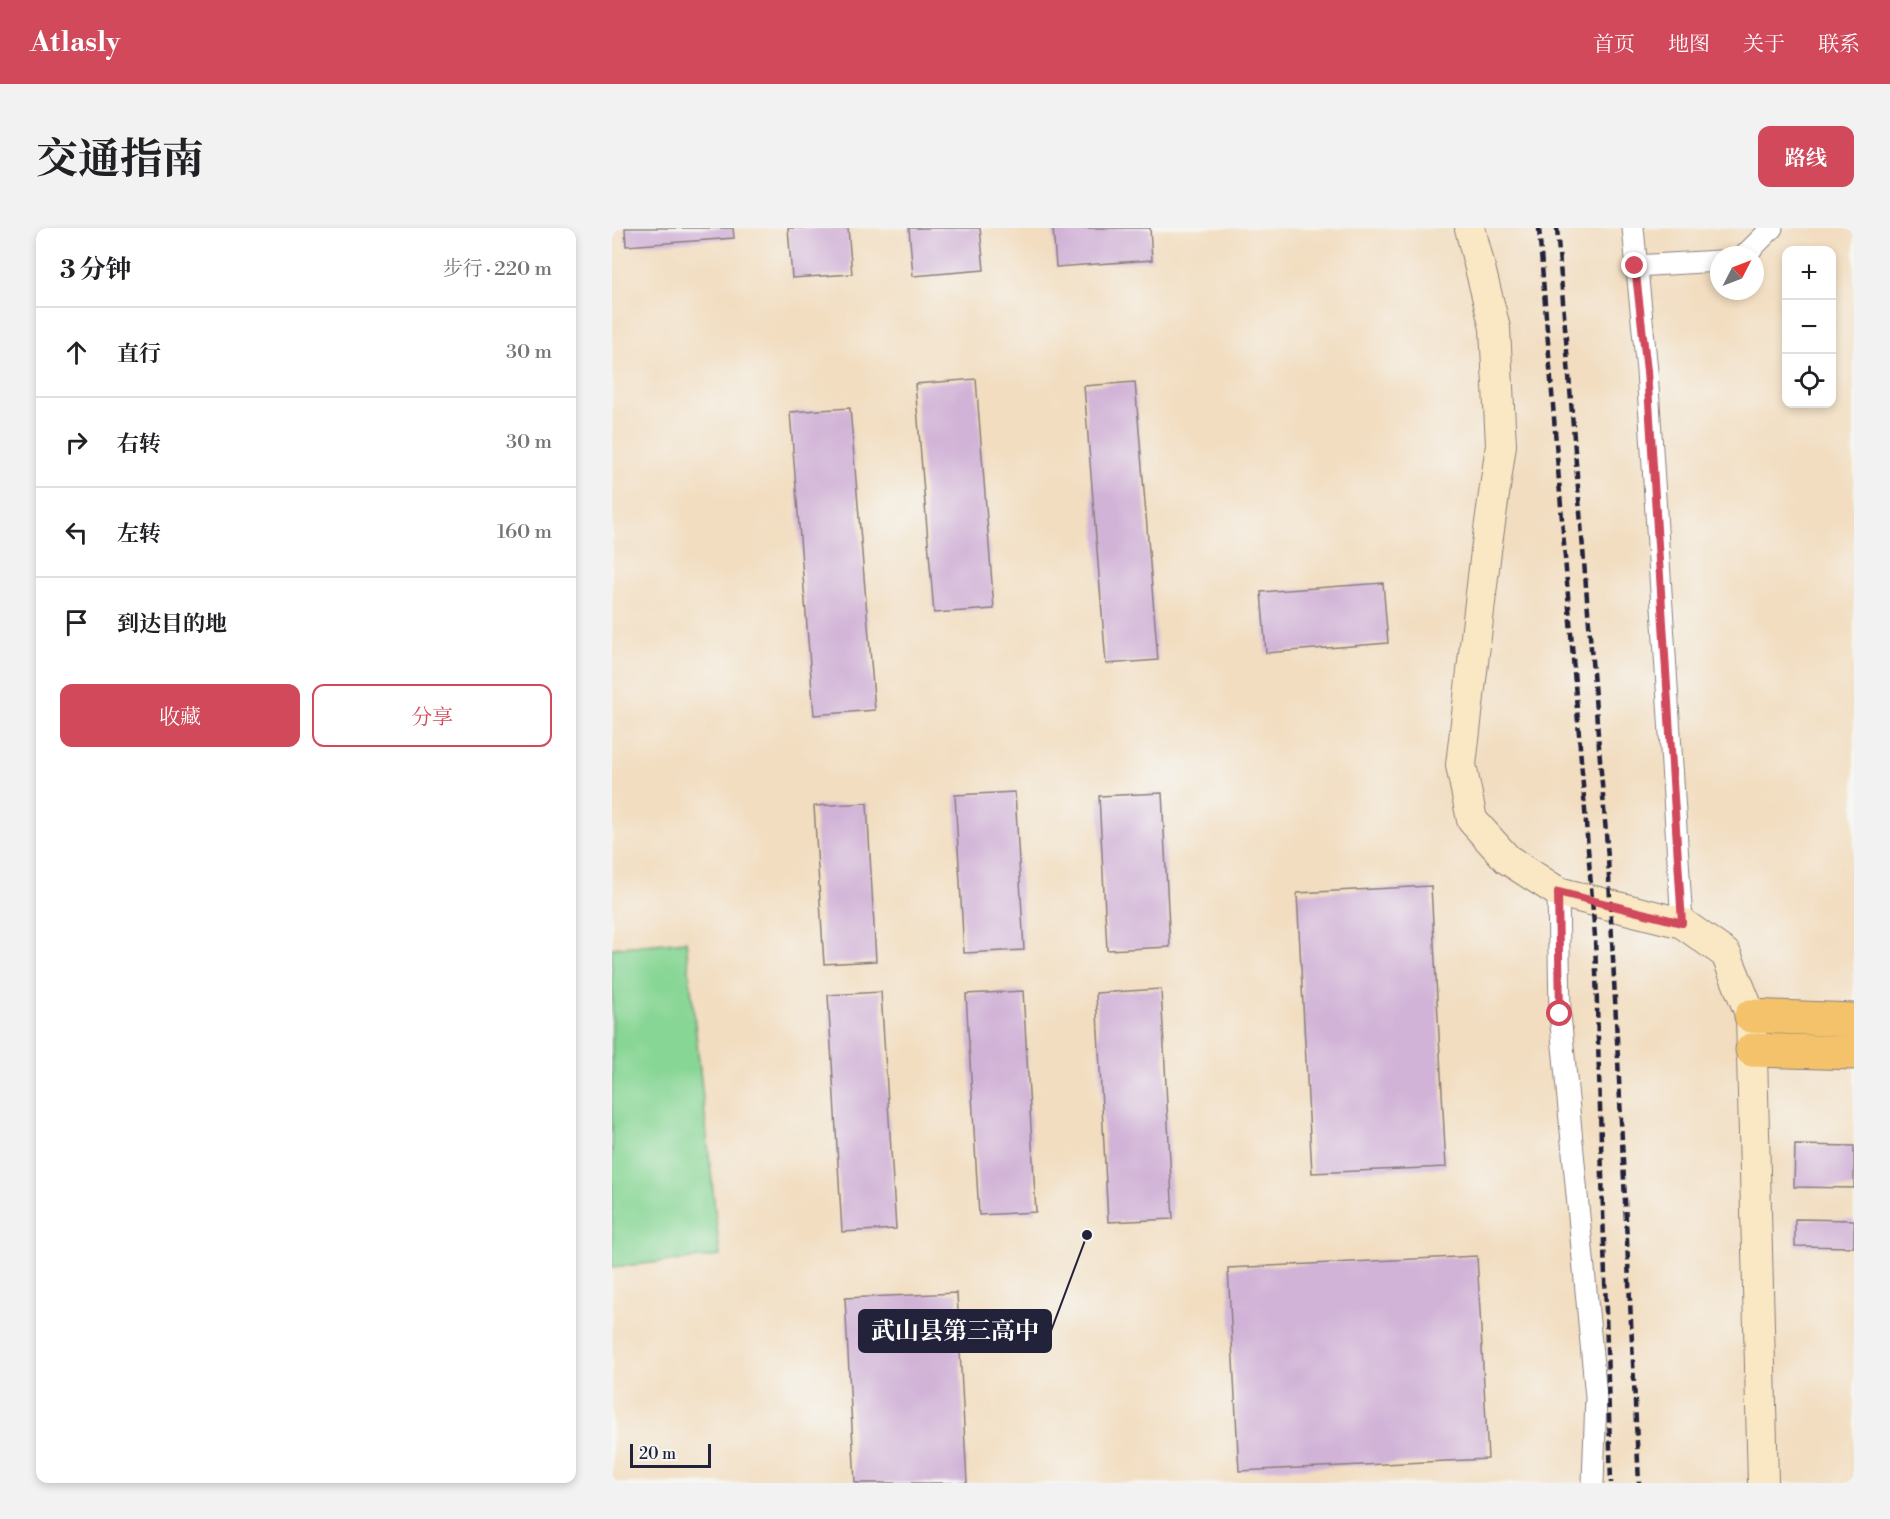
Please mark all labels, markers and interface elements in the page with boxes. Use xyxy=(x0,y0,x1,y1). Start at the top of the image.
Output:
text: Atlasly xyxy=(30,25,120,60)
text: 首页 xyxy=(1593,32,1635,58)
text: 地图 xyxy=(1668,32,1710,58)
text: 关于 xyxy=(1743,32,1785,58)
text: 联系 xyxy=(1818,32,1860,58)
button: 路线 xyxy=(1758,126,1854,187)
text: 交通指南 xyxy=(36,134,204,187)
north arrow xyxy=(1710,246,1764,300)
map controls xyxy=(1782,246,1836,408)
button: + xyxy=(1782,246,1836,300)
route end xyxy=(1621,252,1647,278)
text: 3 分钟 xyxy=(60,254,132,286)
text: 步行 · 220 m xyxy=(443,257,552,282)
button: − xyxy=(1782,300,1836,354)
icon: ahead xyxy=(60,336,93,369)
text: 30 m xyxy=(506,340,552,365)
text: 直行 xyxy=(117,341,161,368)
button: locate xyxy=(1782,354,1836,408)
icon: right xyxy=(60,426,93,459)
text: 30 m xyxy=(506,430,552,455)
text: 右转 xyxy=(117,431,161,458)
icon: left xyxy=(60,516,93,549)
text: 160 m xyxy=(497,520,552,545)
text: 左转 xyxy=(117,521,161,548)
icon: arrive xyxy=(60,606,93,639)
text: 到达目的地 xyxy=(117,611,227,638)
button: 收藏 xyxy=(60,684,300,747)
button: 分享 xyxy=(312,684,552,747)
route start xyxy=(1546,1000,1572,1026)
callout: 武山县第三高中 xyxy=(859,1310,1051,1352)
text: 武山县第三高中 xyxy=(871,1317,1039,1347)
scale bar xyxy=(630,1441,711,1468)
text: 20 m xyxy=(639,1444,676,1464)

